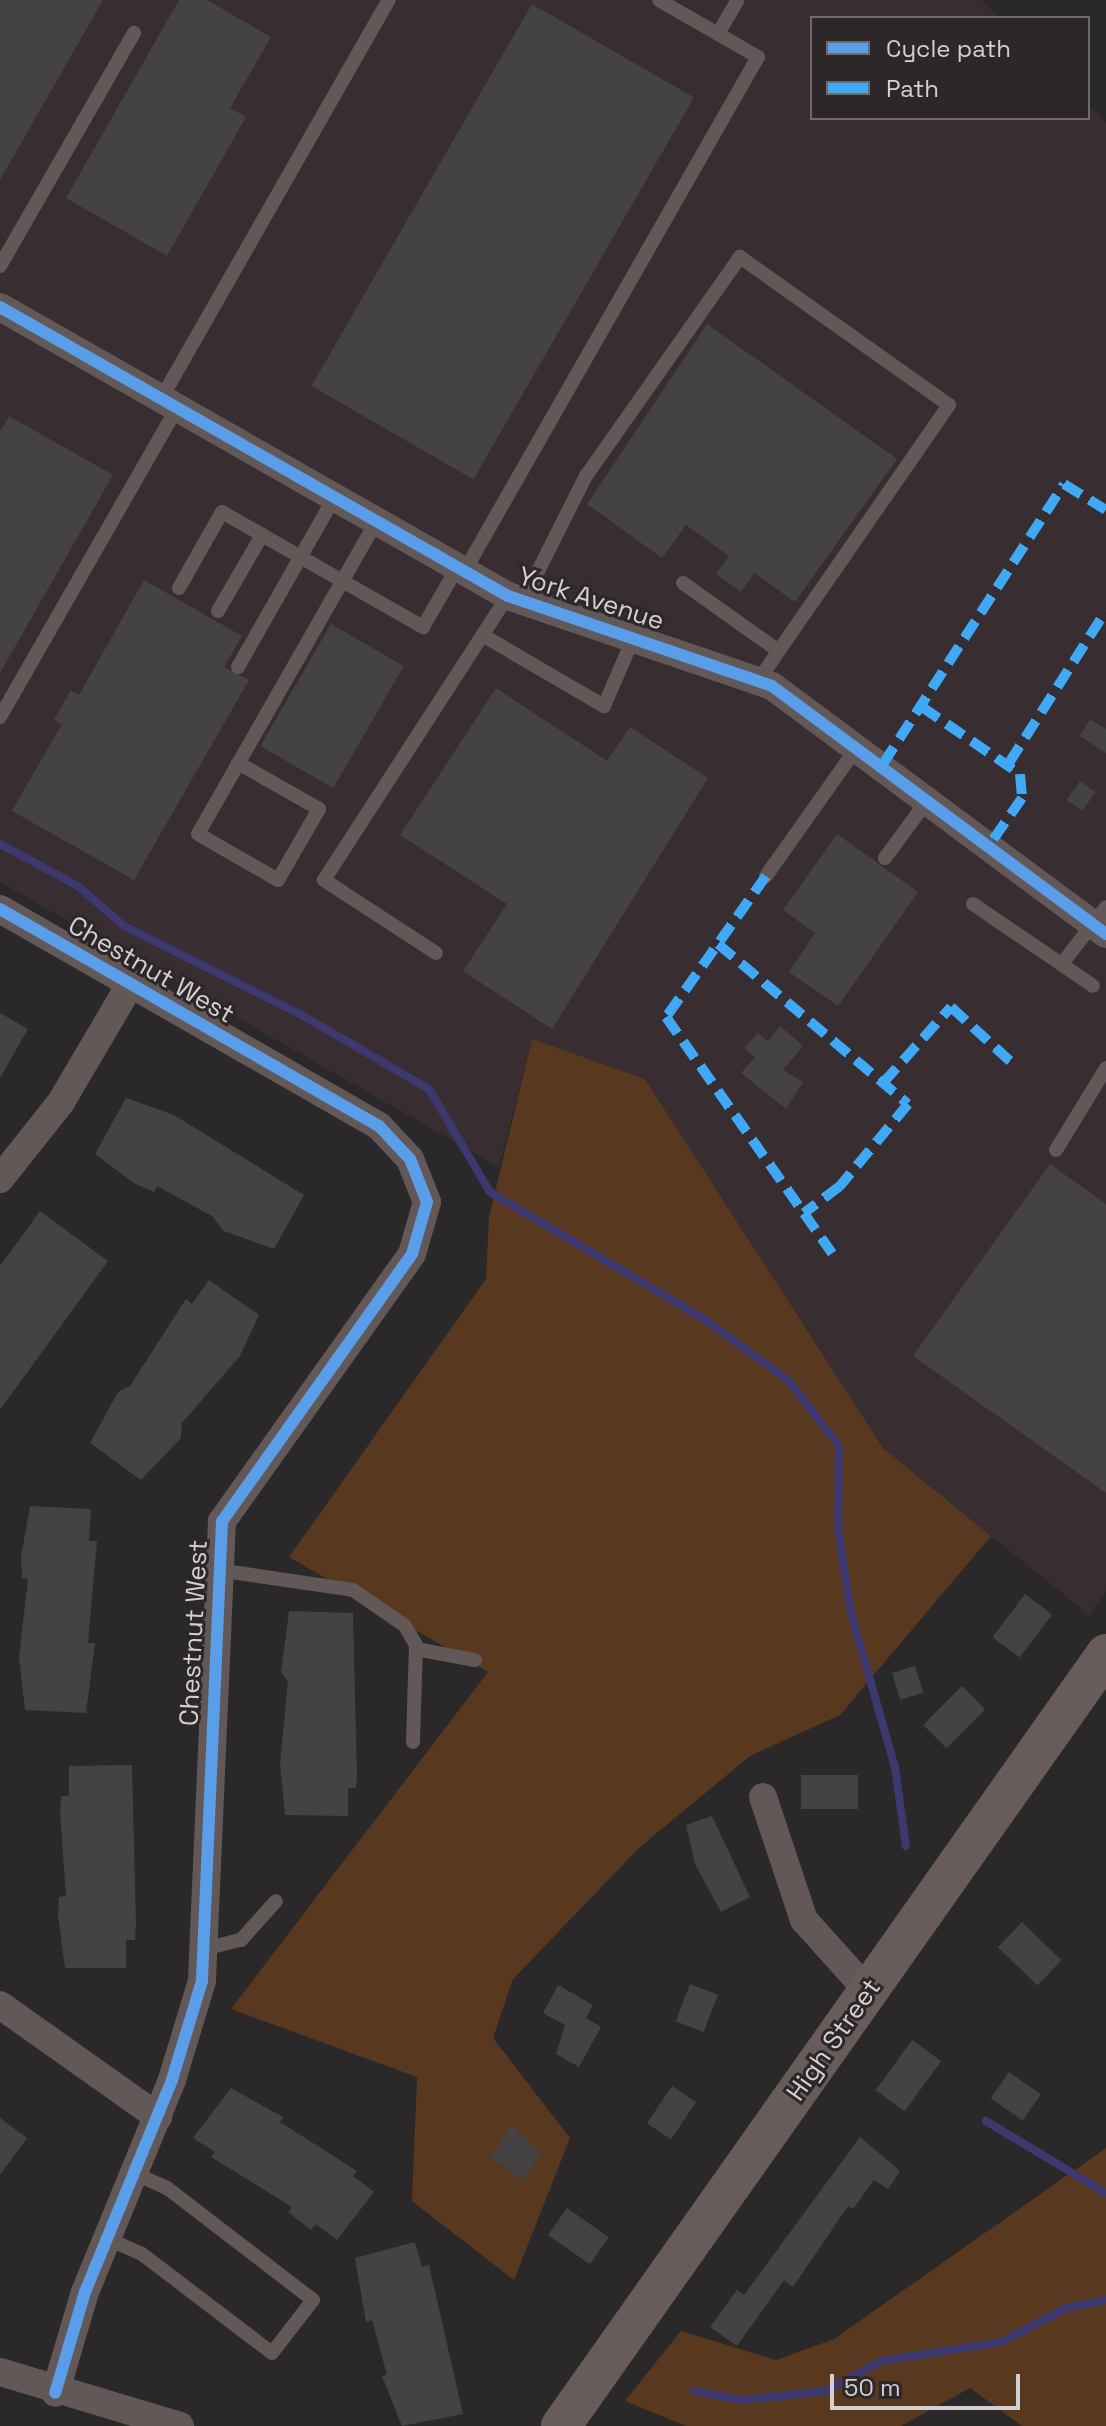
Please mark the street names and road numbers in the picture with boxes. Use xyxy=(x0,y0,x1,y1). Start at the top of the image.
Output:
street label: York Avenue xyxy=(514,561,668,637)
street label: Chestnut West xyxy=(62,910,240,1030)
street label: Chestnut West xyxy=(174,1539,214,1727)
street label: High Street xyxy=(780,1973,888,2107)

